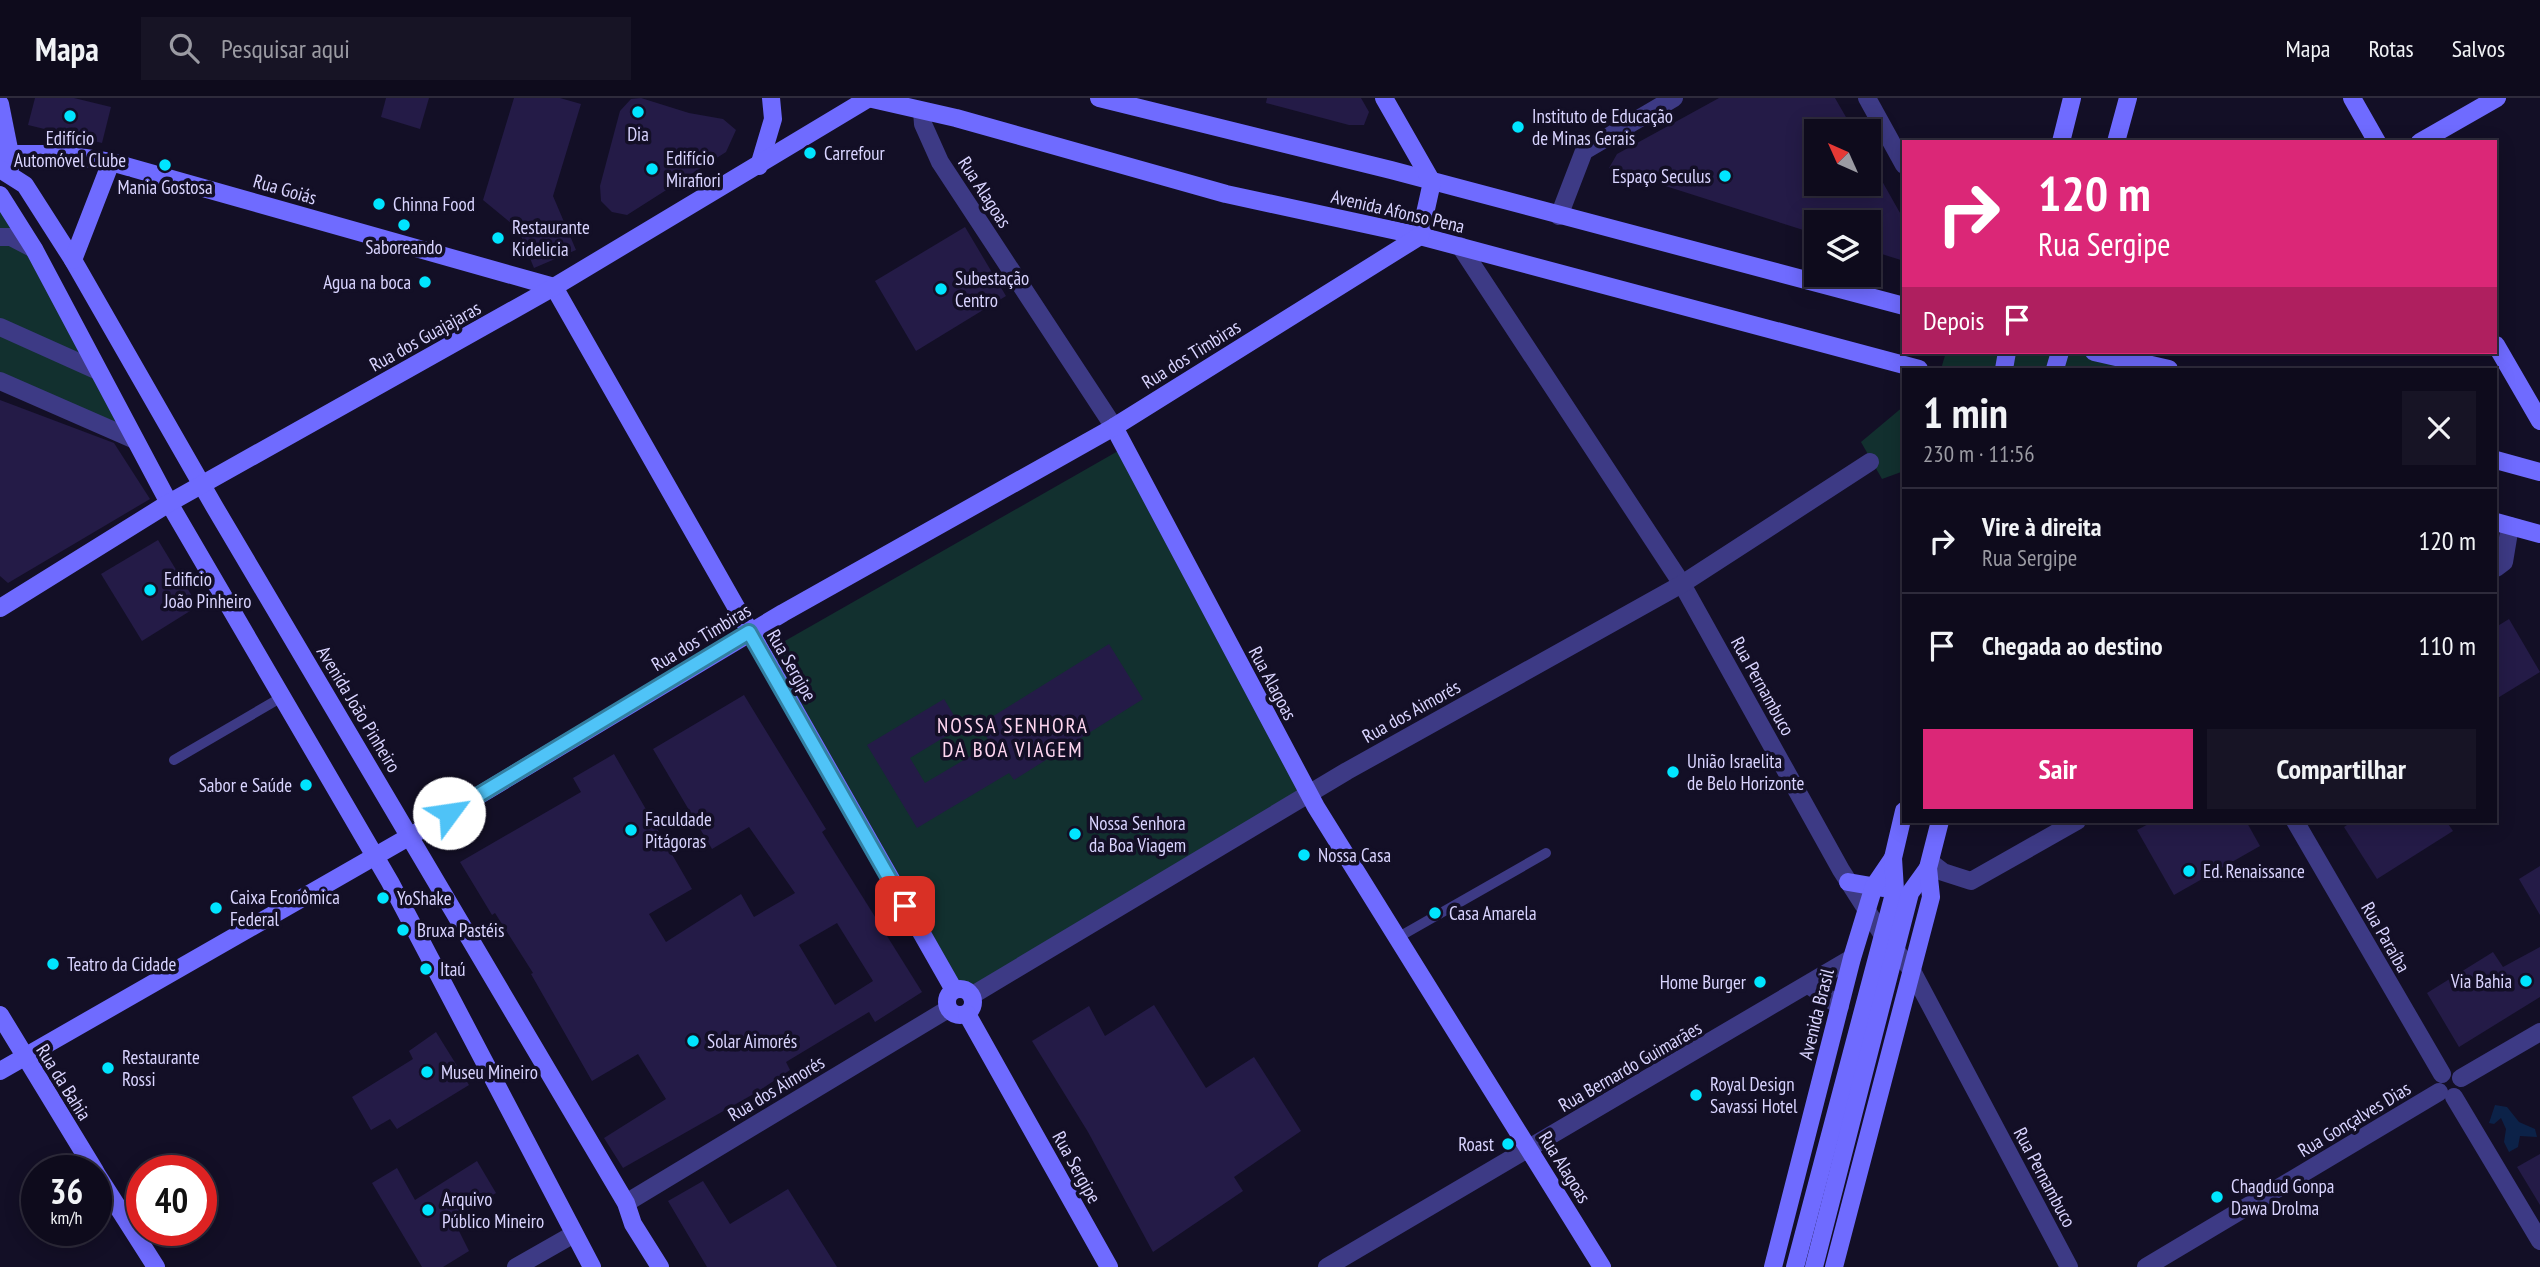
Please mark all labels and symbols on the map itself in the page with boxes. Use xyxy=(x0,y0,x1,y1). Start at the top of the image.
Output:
marker: Dia xyxy=(630,104,646,120)
place label: Instituto de Educação de Minas Gerais xyxy=(1532,104,1673,150)
marker: Edifício Automóvel Clube xyxy=(62,108,78,124)
marker: Instituto de Educação de Minas Gerais xyxy=(1510,119,1526,135)
north arrow xyxy=(1804,119,1881,196)
place label: Dia xyxy=(627,122,649,146)
place label: Edifício Automóvel Clube xyxy=(14,126,126,172)
place label: Carrefour xyxy=(824,141,885,165)
marker: Carrefour xyxy=(802,145,818,161)
place label: Edifício Mirafiori xyxy=(666,146,721,192)
street label: Rua Alagoas xyxy=(953,152,1017,232)
marker: Mania Gostosa xyxy=(157,157,173,173)
marker: Edifício Mirafiori xyxy=(644,161,660,177)
place label: Espaço Seculus xyxy=(1612,164,1711,188)
marker: Espaço Seculus xyxy=(1717,168,1733,184)
street label: Rua Goiás xyxy=(251,169,319,209)
place label: Mania Gostosa xyxy=(117,175,213,199)
street label: Avenida Afonso Pena xyxy=(1329,184,1467,238)
place label: Chinna Food xyxy=(393,192,475,216)
marker: Chinna Food xyxy=(371,196,387,212)
place label: Restaurante Kidelicia xyxy=(512,215,590,261)
marker: Saboreando xyxy=(396,217,412,233)
marker: Restaurante Kidelicia xyxy=(490,230,506,246)
place label: Saboreando xyxy=(365,235,443,259)
place label: Subestação Centro xyxy=(955,266,1029,312)
place label: Agua na boca xyxy=(323,270,411,294)
marker: Agua na boca xyxy=(417,274,433,290)
marker: Subestação Centro xyxy=(933,281,949,297)
street label: Rua dos Guajajaras xyxy=(365,296,485,376)
street label: Rua dos Timbiras xyxy=(1137,314,1245,394)
place label: Edificio João Pinheiro xyxy=(163,567,251,613)
marker: Edificio João Pinheiro xyxy=(142,582,158,598)
street label: Rua dos Timbiras xyxy=(647,598,755,676)
street label: Rua Sergipe xyxy=(762,625,822,705)
street label: Rua Pernambuco xyxy=(1726,632,1800,740)
street label: Avenida João Pinheiro xyxy=(312,641,406,777)
street label: Rua Alagoas xyxy=(1244,642,1302,724)
street label: Rua dos Aimorés xyxy=(1358,674,1464,748)
district label: NOSSA SENHORA DA BOA VIAGEM xyxy=(937,712,1089,763)
place label: União Israelita de Belo Horizonte xyxy=(1687,749,1805,795)
marker: União Israelita de Belo Horizonte xyxy=(1665,764,1681,780)
place label: Sabor e Saúde xyxy=(199,773,292,797)
position arrow xyxy=(412,776,486,850)
marker: Sabor e Saúde xyxy=(298,777,314,793)
place label: Faculdade Pitágoras xyxy=(645,807,712,853)
place label: Nossa Senhora da Boa Viagem xyxy=(1089,811,1186,857)
marker: Faculdade Pitágoras xyxy=(623,822,639,838)
marker: Nossa Senhora da Boa Viagem xyxy=(1067,826,1083,842)
place label: Nossa Casa xyxy=(1318,843,1391,867)
marker: Nossa Casa xyxy=(1296,847,1312,863)
place label: Ed. Renaissance xyxy=(2203,859,2305,883)
marker: Ed. Renaissance xyxy=(2181,863,2197,879)
pin xyxy=(875,876,935,936)
place label: Caixa Econômica Federal xyxy=(230,885,340,931)
place label: YoShake xyxy=(397,886,452,910)
marker: YoShake xyxy=(375,890,391,906)
street label: Rua Paraíba xyxy=(2356,897,2416,977)
marker: Caixa Econômica Federal xyxy=(208,900,224,916)
place label: Casa Amarela xyxy=(1449,901,1537,925)
marker: Casa Amarela xyxy=(1427,905,1443,921)
place label: Bruxa Pastéis xyxy=(417,918,504,942)
marker: Bruxa Pastéis xyxy=(395,922,411,938)
place label: Teatro da Cidade xyxy=(67,952,176,976)
marker: Teatro da Cidade xyxy=(45,956,61,972)
place label: Itaú xyxy=(440,957,466,981)
marker: Itaú xyxy=(418,961,434,977)
street label: Avenida Brasil xyxy=(1793,966,1839,1062)
place label: Via Bahia xyxy=(2450,969,2512,993)
place label: Home Burger xyxy=(1660,970,1747,994)
marker: Via Bahia xyxy=(2518,973,2534,989)
marker: Home Burger xyxy=(1752,974,1768,990)
street label: Rua Bernardo Guimarães xyxy=(1554,1015,1706,1117)
place label: Solar Aimorés xyxy=(707,1029,797,1053)
marker: Solar Aimorés xyxy=(685,1033,701,1049)
street label: Rua da Bahia xyxy=(31,1039,97,1125)
place label: Restaurante Rossi xyxy=(122,1045,200,1091)
street label: Rua dos Aimorés xyxy=(723,1050,829,1126)
marker: Restaurante Rossi xyxy=(100,1060,116,1076)
place label: Museu Mineiro xyxy=(441,1060,538,1084)
marker: Museu Mineiro xyxy=(419,1064,435,1080)
place label: Royal Design Savassi Hotel xyxy=(1710,1072,1798,1118)
street label: Rua Gonçalves Dias xyxy=(2293,1076,2415,1162)
marker: Royal Design Savassi Hotel xyxy=(1688,1087,1704,1103)
street label: Rua Pernambuco xyxy=(2009,1123,2081,1231)
street label: Rua Sergipe xyxy=(1047,1127,1107,1207)
street label: Rua Alagoas xyxy=(1534,1127,1596,1207)
place label: Roast xyxy=(1458,1132,1495,1156)
marker: Roast xyxy=(1500,1136,1516,1152)
speed limit sign: 40 xyxy=(126,1155,217,1246)
place label: Chagdud Gonpa Dawa Drolma xyxy=(2231,1174,2334,1220)
place label: Arquivo Público Mineiro xyxy=(442,1187,544,1233)
marker: Chagdud Gonpa Dawa Drolma xyxy=(2209,1189,2225,1205)
marker: Arquivo Público Mineiro xyxy=(420,1202,436,1218)

